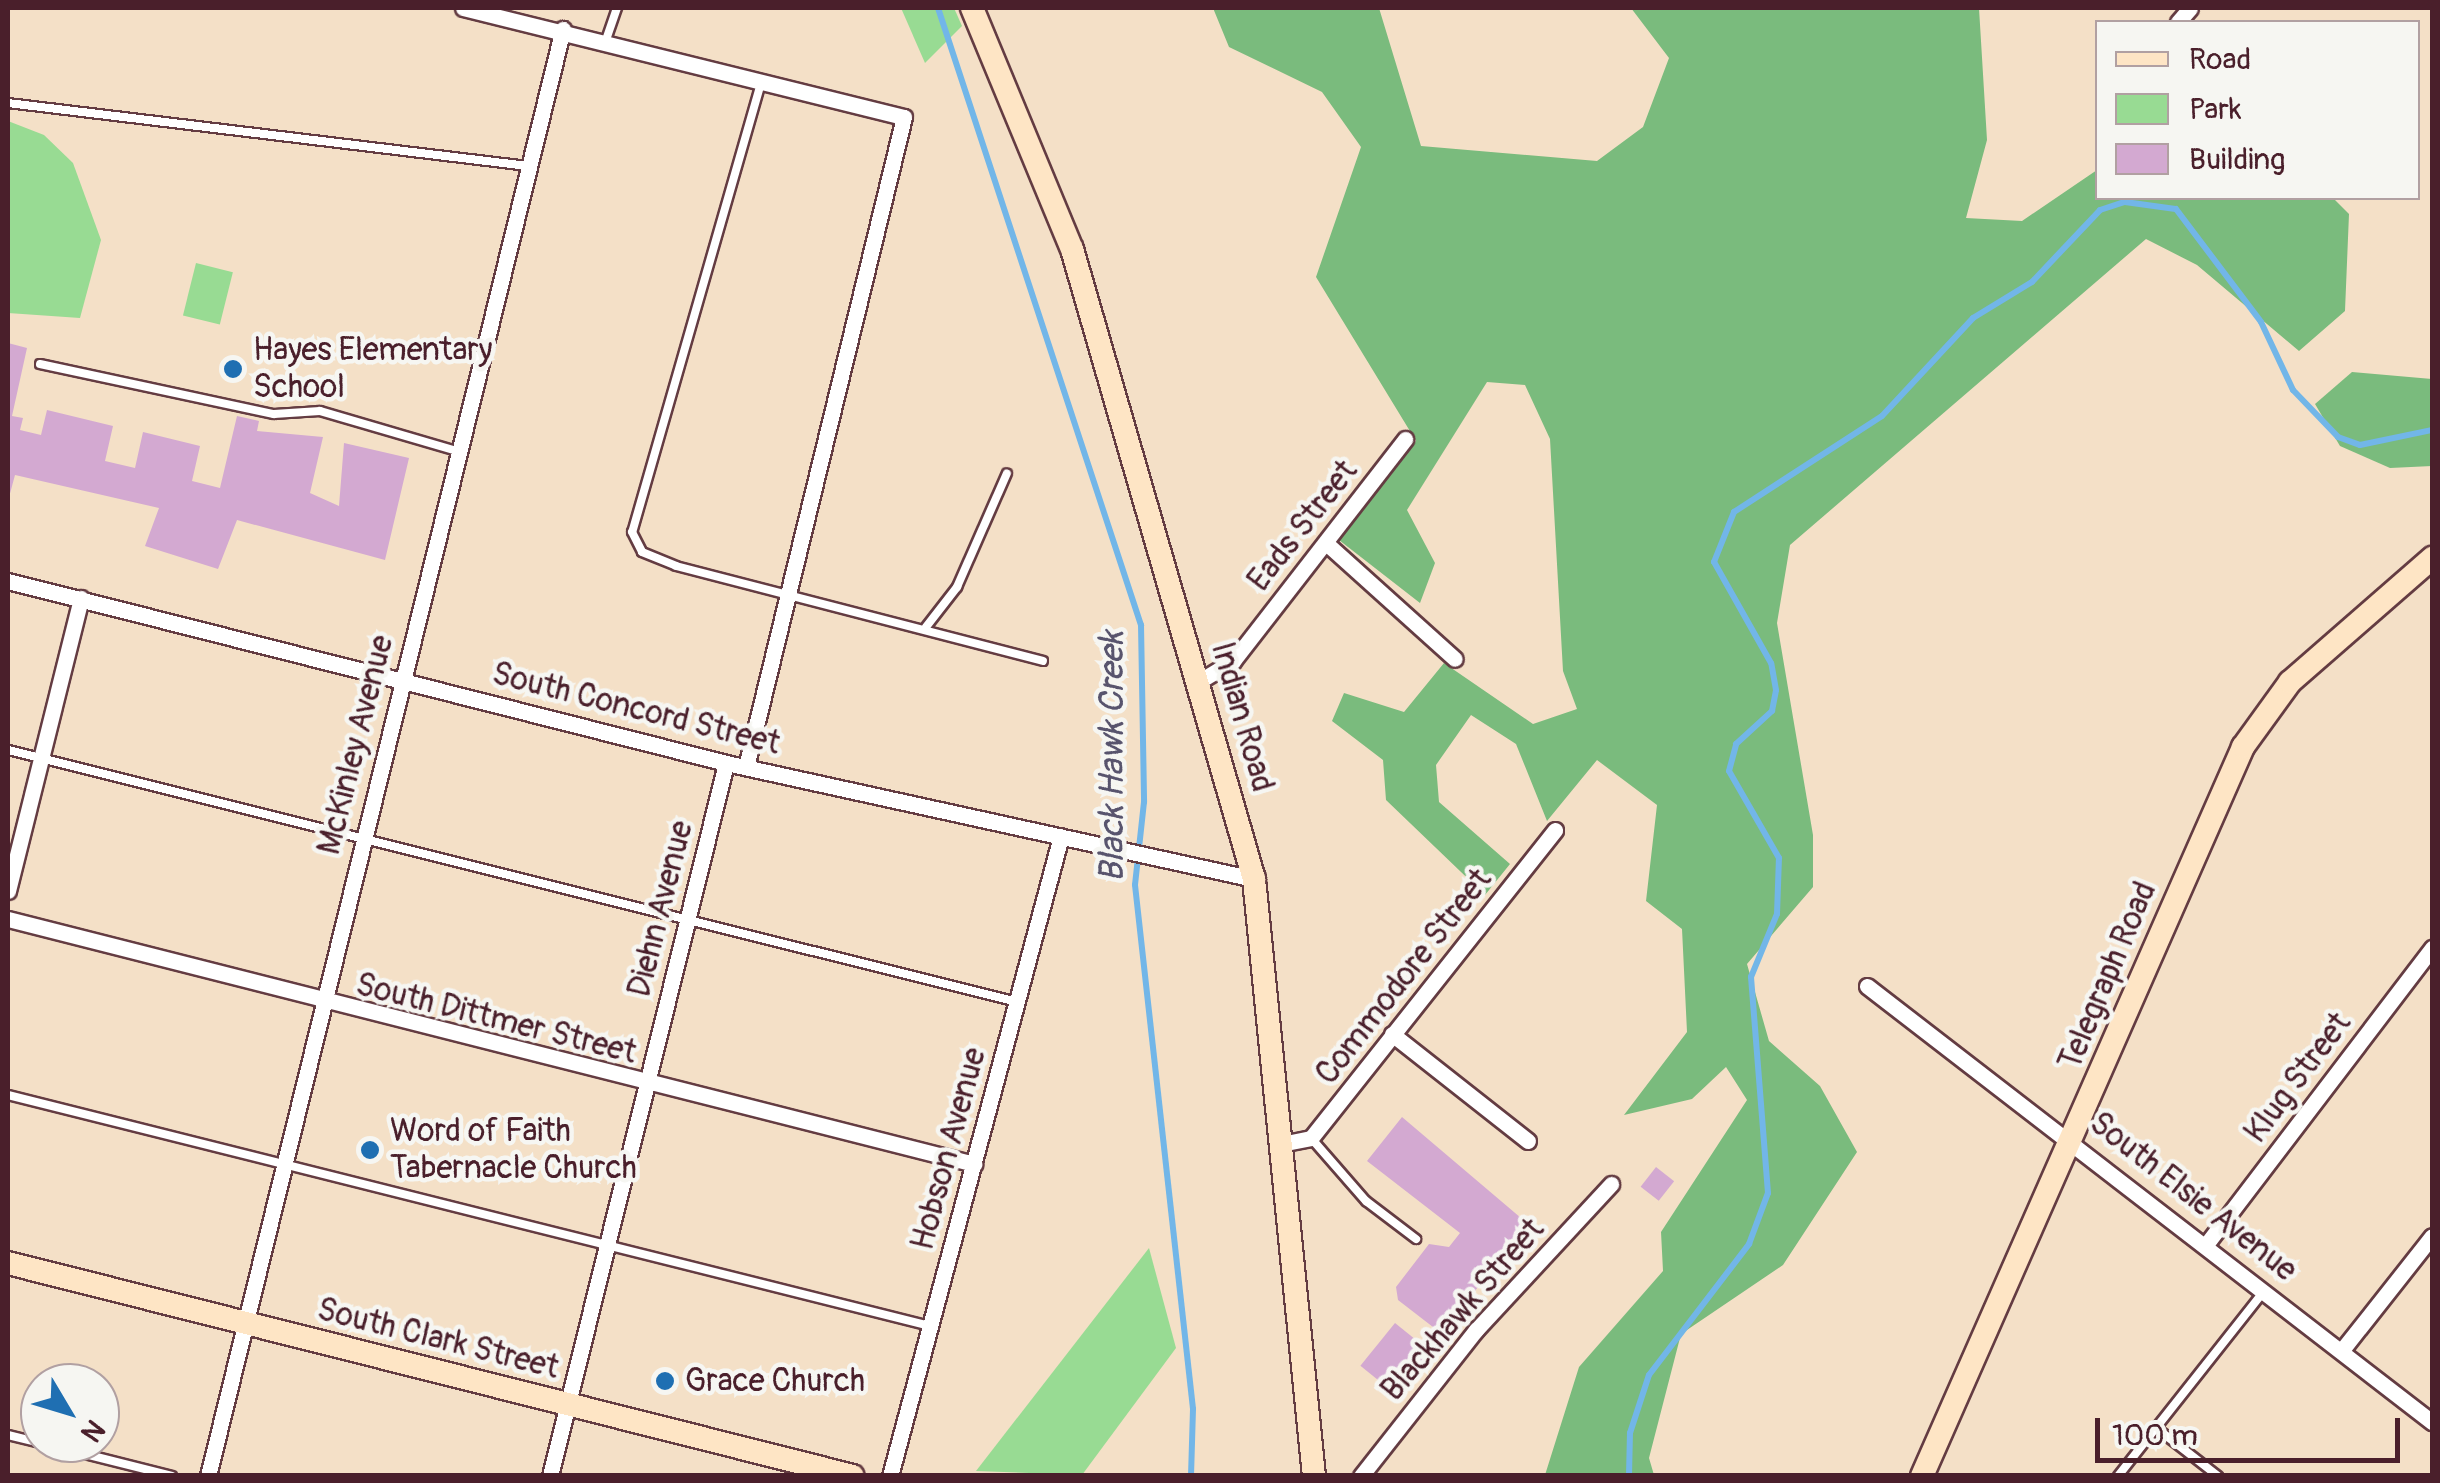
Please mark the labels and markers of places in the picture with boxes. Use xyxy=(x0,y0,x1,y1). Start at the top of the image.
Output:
place label: Hayes Elementary School xyxy=(253,332,492,407)
marker: Hayes Elementary School xyxy=(222,358,244,380)
place label: Word of Faith Tabernacle Church xyxy=(390,1113,637,1188)
marker: Word of Faith Tabernacle Church xyxy=(359,1139,381,1161)
place label: Grace Church xyxy=(685,1362,865,1400)
marker: Grace Church xyxy=(654,1370,676,1392)

